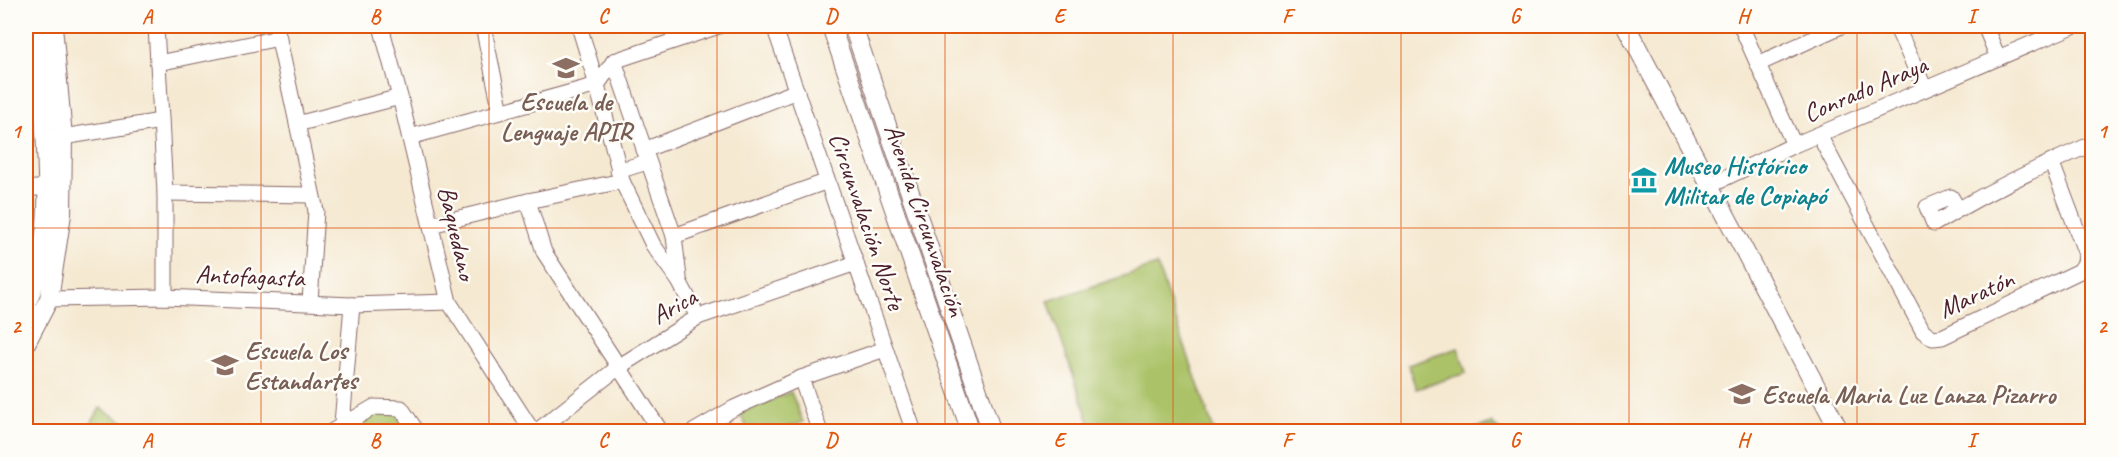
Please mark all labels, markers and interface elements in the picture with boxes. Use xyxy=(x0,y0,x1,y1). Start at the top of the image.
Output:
text: A xyxy=(142,4,154,29)
text: B xyxy=(370,4,382,29)
text: C xyxy=(598,4,610,29)
text: D xyxy=(825,4,839,29)
text: E xyxy=(1054,4,1068,29)
text: F xyxy=(1282,4,1296,29)
text: G xyxy=(1510,4,1523,29)
text: H xyxy=(1737,4,1752,29)
text: I xyxy=(1967,4,1980,29)
street label: Conrado Araya xyxy=(1798,48,1933,130)
school or university icon: Escuela de Lenguaje APIR xyxy=(551,53,581,83)
place label: Escuela de Lenguaje APIR xyxy=(501,85,634,148)
text: 1 xyxy=(12,119,23,144)
text: 1 xyxy=(2098,119,2109,144)
street label: Avenida Circunvalación xyxy=(877,120,974,322)
street label: Circunvalación Norte xyxy=(821,128,913,315)
place label: Museo Histórico Militar de Copiapó xyxy=(1664,149,1830,212)
museum icon: Museo Histórico Militar de Copiapó xyxy=(1629,165,1659,195)
street label: Baquedano xyxy=(430,183,484,286)
street label: Antofagasta xyxy=(195,258,307,294)
street label: Maratón xyxy=(1933,262,2020,326)
street label: Arica xyxy=(646,279,704,332)
text: 2 xyxy=(12,314,23,339)
text: 2 xyxy=(2098,314,2109,339)
place label: Escuela Los Estandartes xyxy=(245,334,360,397)
school or university icon: Escuela Los Estandartes xyxy=(210,350,240,380)
place label: Escuela Maria Luz Lanza Pizarro xyxy=(1762,378,2057,411)
school or university icon: Escuela Maria Luz Lanza Pizarro xyxy=(1727,379,1757,409)
text: A xyxy=(142,428,154,453)
text: B xyxy=(370,428,382,453)
text: C xyxy=(598,428,610,453)
text: D xyxy=(825,428,839,453)
text: E xyxy=(1054,428,1068,453)
text: F xyxy=(1282,428,1296,453)
text: G xyxy=(1510,428,1523,453)
text: H xyxy=(1737,428,1752,453)
text: I xyxy=(1967,428,1980,453)

